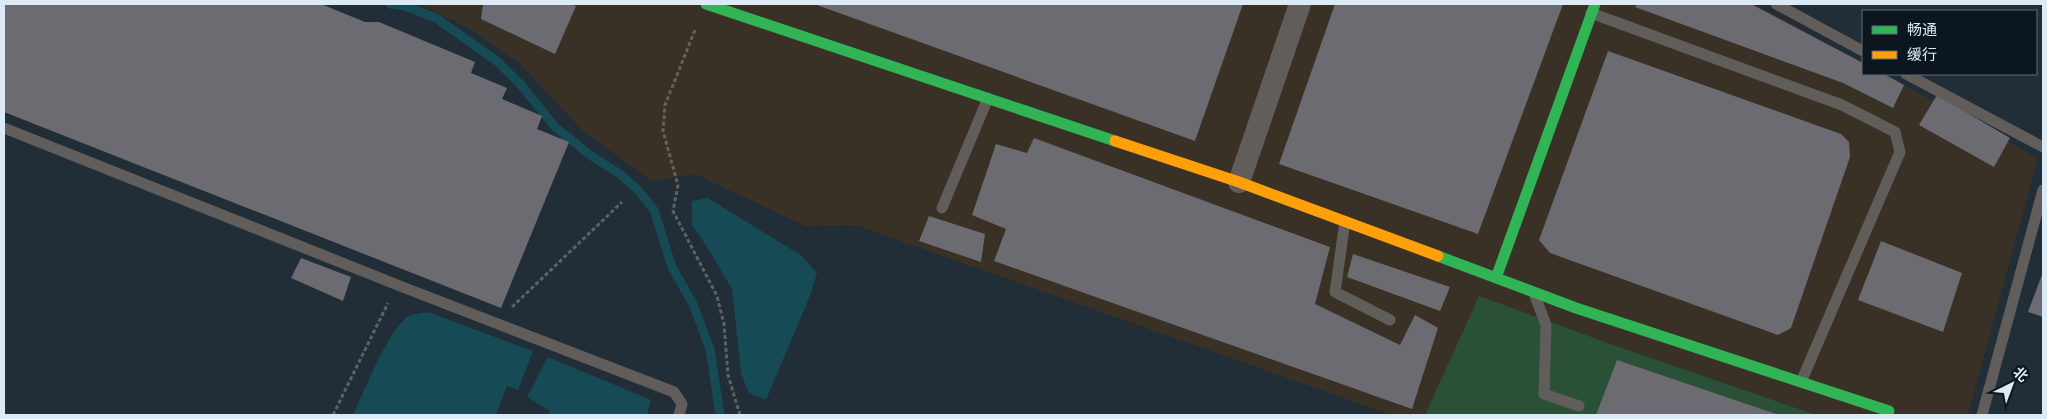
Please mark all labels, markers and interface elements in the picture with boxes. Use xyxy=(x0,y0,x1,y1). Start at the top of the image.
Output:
legend xyxy=(1862,10,2037,75)
text: 畅通 xyxy=(1907,21,1937,38)
text: 缓行 xyxy=(1907,46,1937,63)
north arrow xyxy=(1987,359,2037,409)
text: 北 xyxy=(2010,364,2031,385)

